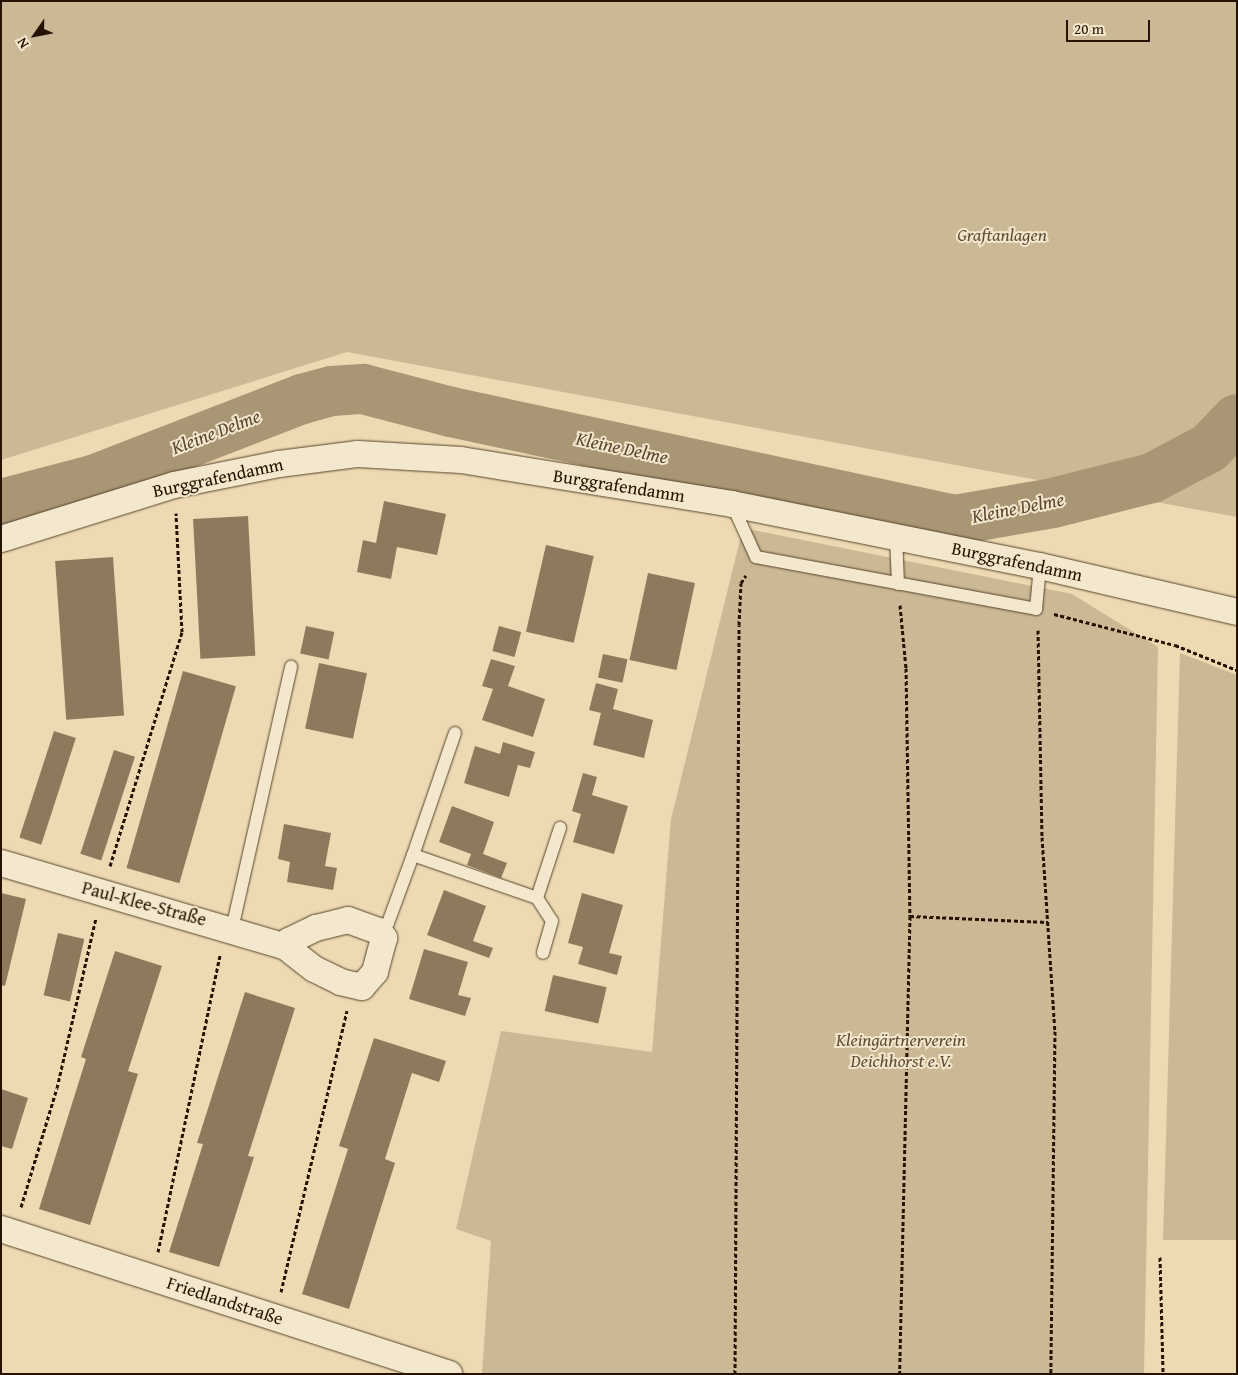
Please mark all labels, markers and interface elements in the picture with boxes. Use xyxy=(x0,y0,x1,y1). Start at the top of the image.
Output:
north arrow xyxy=(10,10,60,60)
scale bar xyxy=(1068,10,1152,42)
text: 20 m xyxy=(1074,18,1104,39)
text: N xyxy=(11,34,33,53)
park label: Graftanlagen xyxy=(957,224,1047,246)
water label: Kleine Delme xyxy=(168,405,264,459)
water label: Kleine Delme xyxy=(574,427,670,469)
street label: Burggrafendamm xyxy=(151,454,285,502)
street label: Burggrafendamm xyxy=(552,465,686,507)
water label: Kleine Delme xyxy=(970,488,1066,528)
street label: Burggrafendamm xyxy=(950,538,1084,586)
street label: Paul-Klee-Straße xyxy=(79,877,209,931)
park label: Kleingärtnerverein Deichhorst e.V. xyxy=(836,1030,966,1072)
street label: Friedlandstraße xyxy=(164,1272,286,1330)

